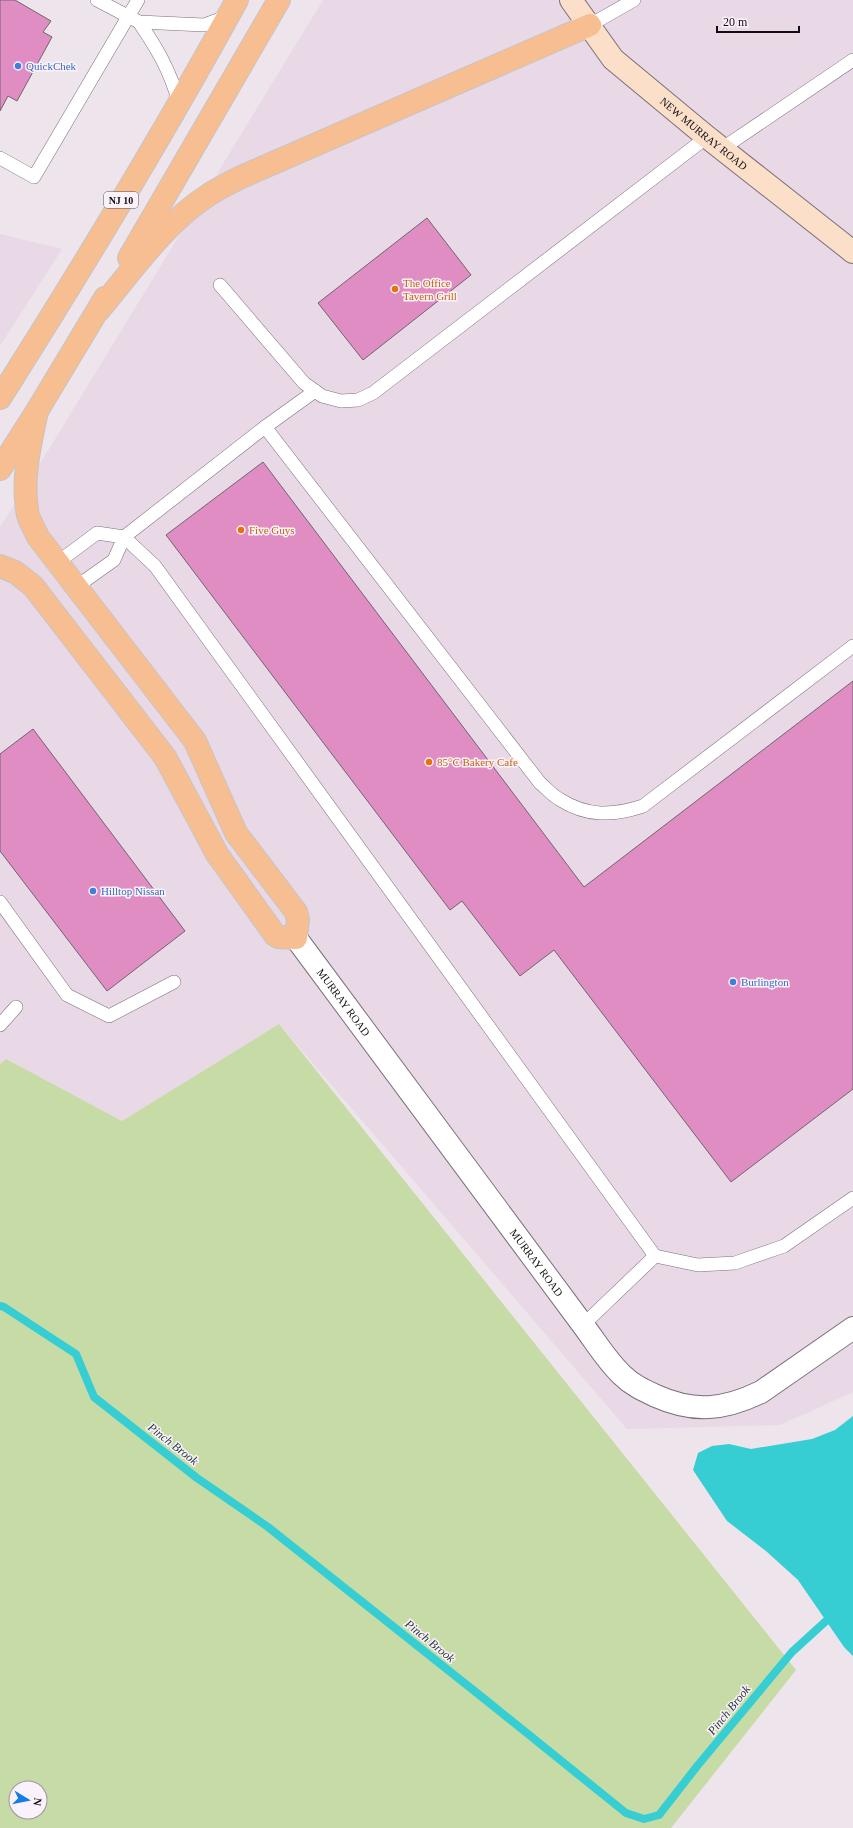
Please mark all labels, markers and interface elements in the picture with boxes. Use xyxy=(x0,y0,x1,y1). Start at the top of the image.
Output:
scale bar xyxy=(717,8,799,34)
text: 20 m xyxy=(723,15,748,29)
place label: QuickChek xyxy=(26,60,77,72)
marker: QuickChek xyxy=(13,61,23,71)
street label: NEW MURRAY ROAD xyxy=(658,95,750,172)
road number: NJ 10 xyxy=(104,192,138,208)
place label: The Office Tavern Grill xyxy=(403,277,457,302)
marker: The Office Tavern Grill xyxy=(390,284,400,294)
place label: Five Guys xyxy=(249,524,295,536)
marker: Five Guys xyxy=(236,525,246,535)
place label: 85°C Bakery Cafe xyxy=(437,756,518,768)
marker: 85°C Bakery Cafe xyxy=(424,757,434,767)
place label: Hilltop Nissan xyxy=(101,885,165,897)
marker: Hilltop Nissan xyxy=(88,886,98,896)
street label: MURRAY ROAD xyxy=(315,966,373,1038)
place label: Burlington xyxy=(741,976,789,988)
marker: Burlington xyxy=(728,977,738,987)
street label: MURRAY ROAD xyxy=(508,1226,566,1299)
water label: Pinch Brook xyxy=(144,1419,201,1468)
water label: Pinch Brook xyxy=(402,1616,458,1666)
water label: Pinch Brook xyxy=(704,1682,754,1738)
north arrow xyxy=(8,1780,48,1820)
text: N xyxy=(31,1797,44,1807)

